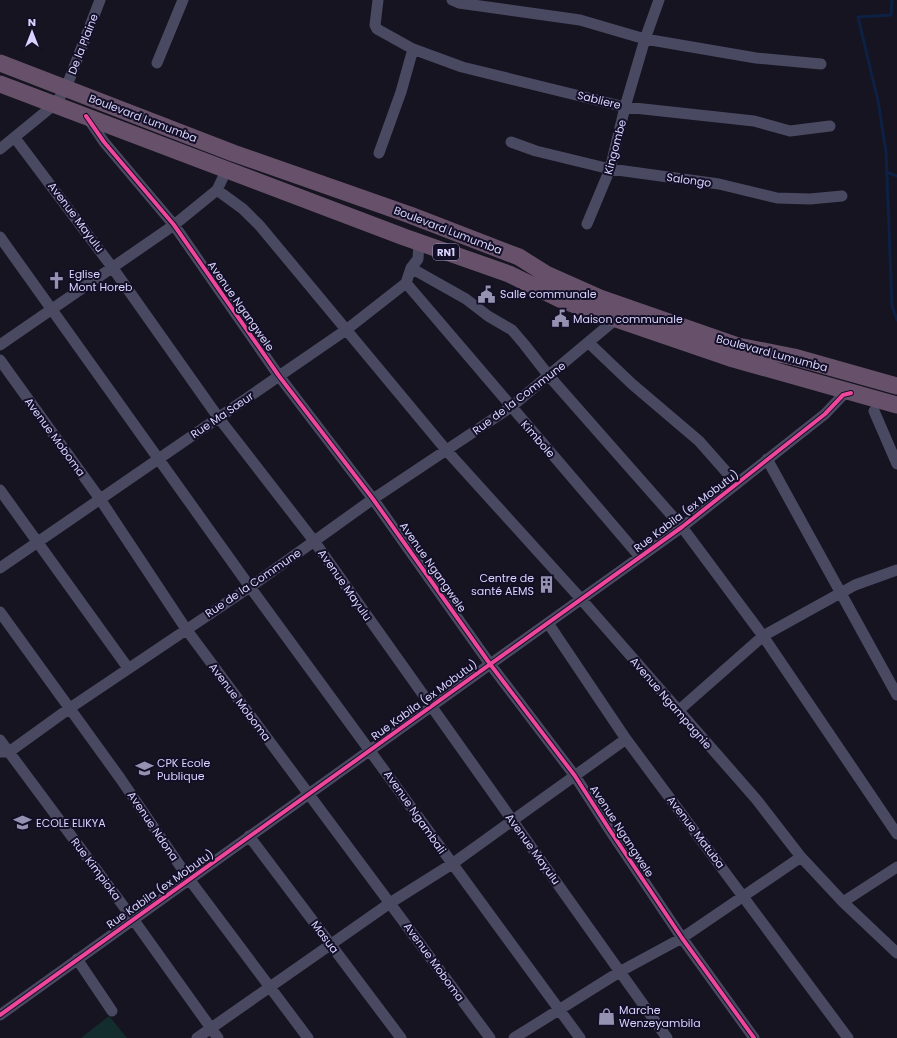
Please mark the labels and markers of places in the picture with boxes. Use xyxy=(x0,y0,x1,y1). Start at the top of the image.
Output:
place label: Eglise Mont Horeb xyxy=(69,266,133,295)
church icon: Eglise Mont Horeb xyxy=(46,270,66,290)
public building icon: Salle communale xyxy=(477,284,497,304)
place label: Salle communale xyxy=(500,286,597,302)
public building icon: Maison communale xyxy=(550,309,570,329)
place label: Maison communale xyxy=(573,311,683,327)
place label: Centre de santé AEMS xyxy=(471,570,534,599)
building icon: Centre de santé AEMS xyxy=(537,574,557,594)
place label: CPK Ecole Publique xyxy=(157,755,210,784)
school or university icon: CPK Ecole Publique xyxy=(134,759,154,779)
school or university icon: ECOLE ELIKYA xyxy=(13,813,33,833)
place label: ECOLE ELIKYA xyxy=(36,815,106,831)
place label: Marche Wenzeyambila xyxy=(619,1002,701,1031)
shop icon: Marche Wenzeyambila xyxy=(596,1006,616,1026)

